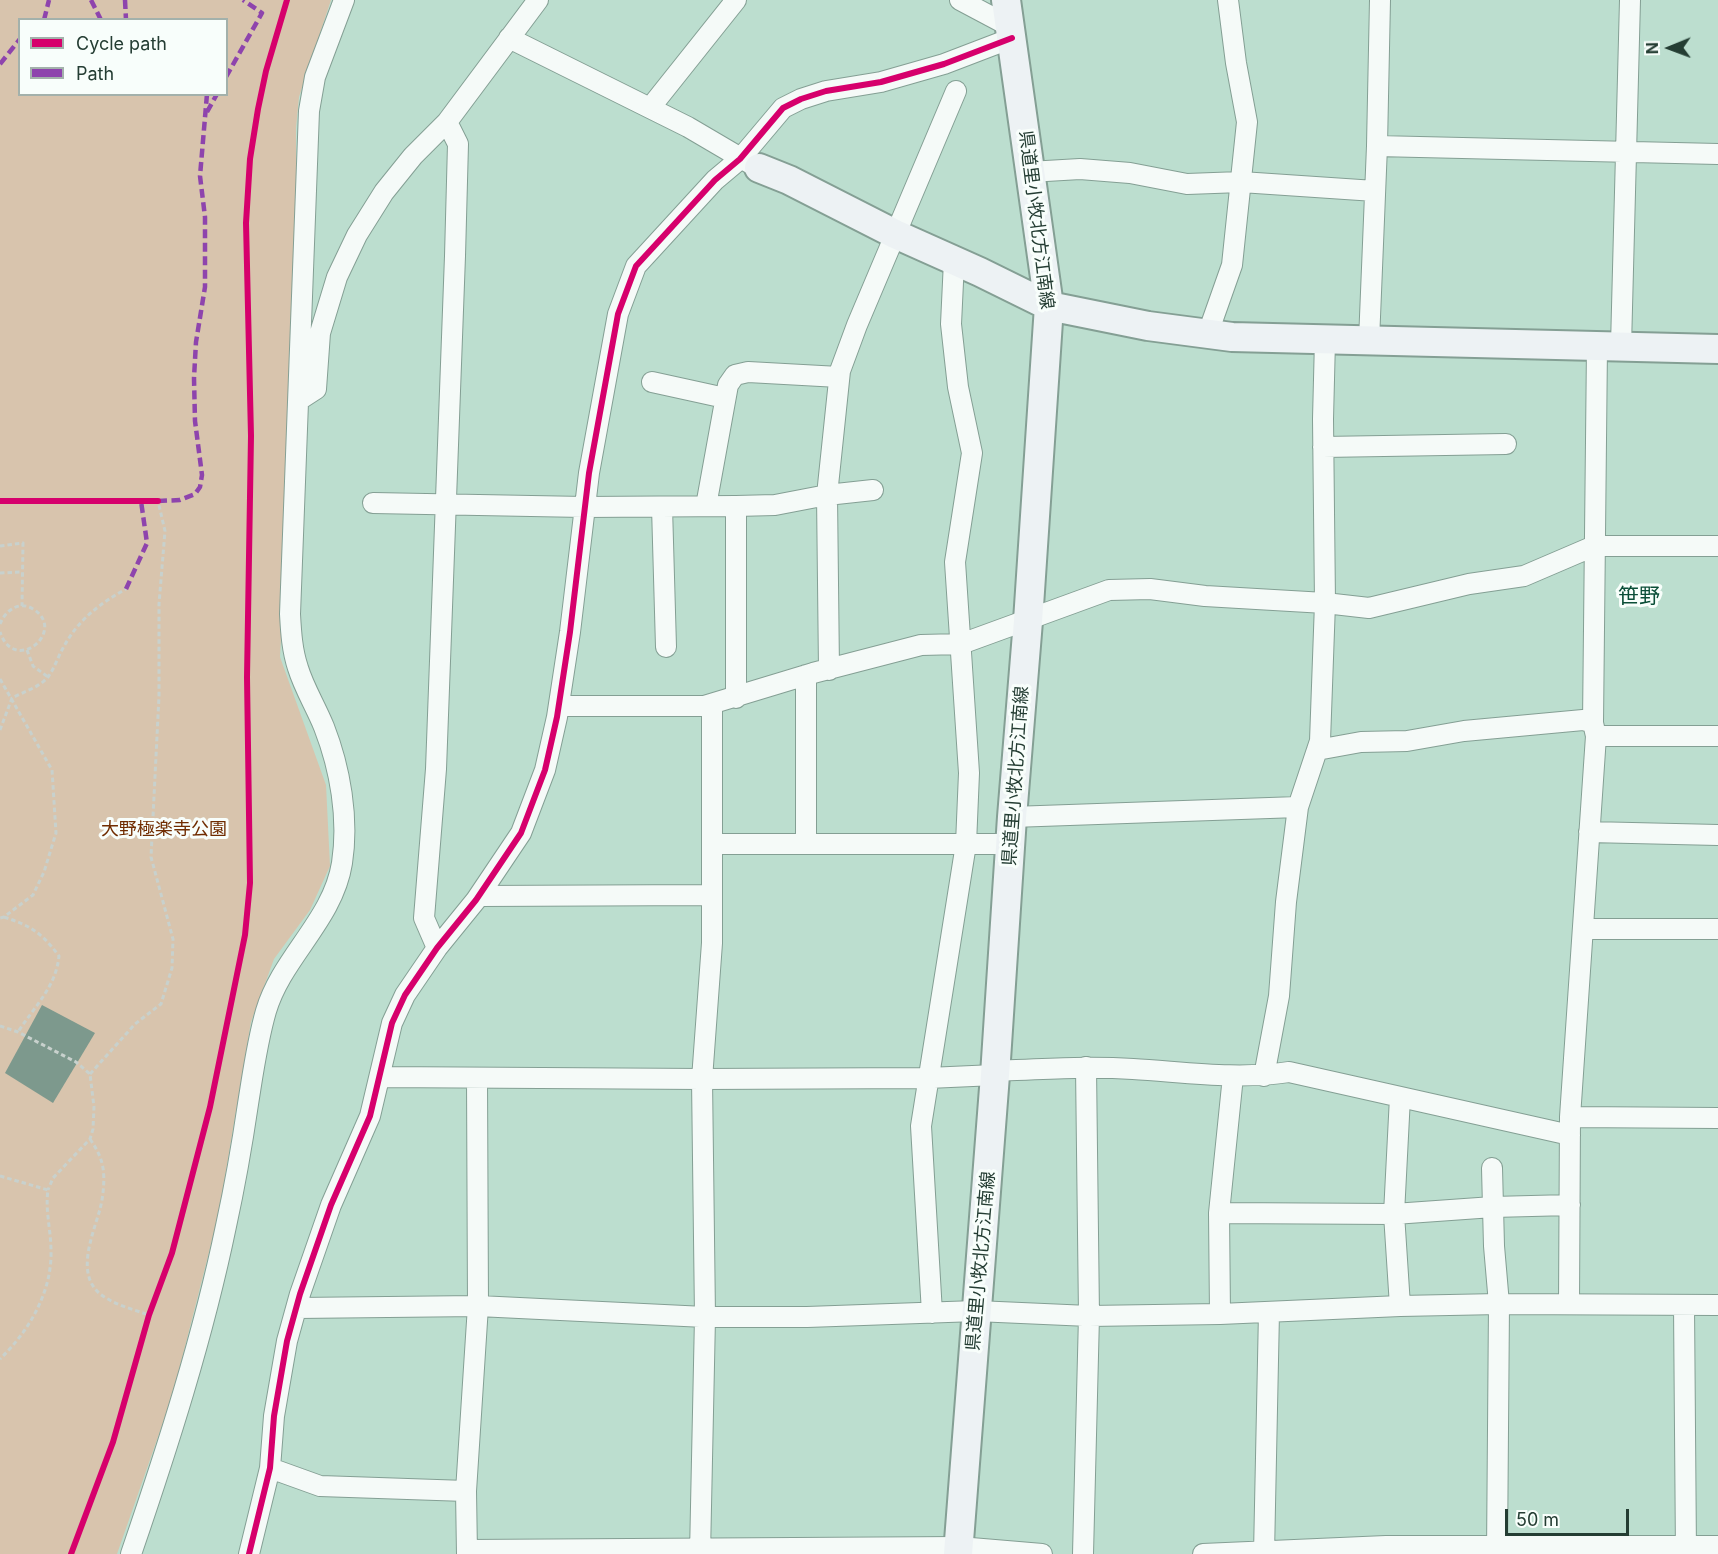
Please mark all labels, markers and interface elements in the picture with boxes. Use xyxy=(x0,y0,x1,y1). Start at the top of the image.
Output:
legend xyxy=(18,18,228,96)
north arrow xyxy=(1640,18,1700,78)
text: Cycle path xyxy=(76,33,167,54)
text: N xyxy=(1642,42,1662,55)
text: Path xyxy=(76,63,114,84)
street label: 県道里小牧北方江南線 xyxy=(1014,129,1058,311)
district label: 笹野 xyxy=(1618,584,1660,610)
street label: 県道里小牧北方江南線 xyxy=(999,685,1033,867)
park label: 大野極楽寺公園 xyxy=(101,819,227,841)
street label: 県道里小牧北方江南線 xyxy=(962,1170,1000,1352)
scale bar xyxy=(1508,1497,1632,1535)
text: 50 m xyxy=(1516,1509,1559,1530)

